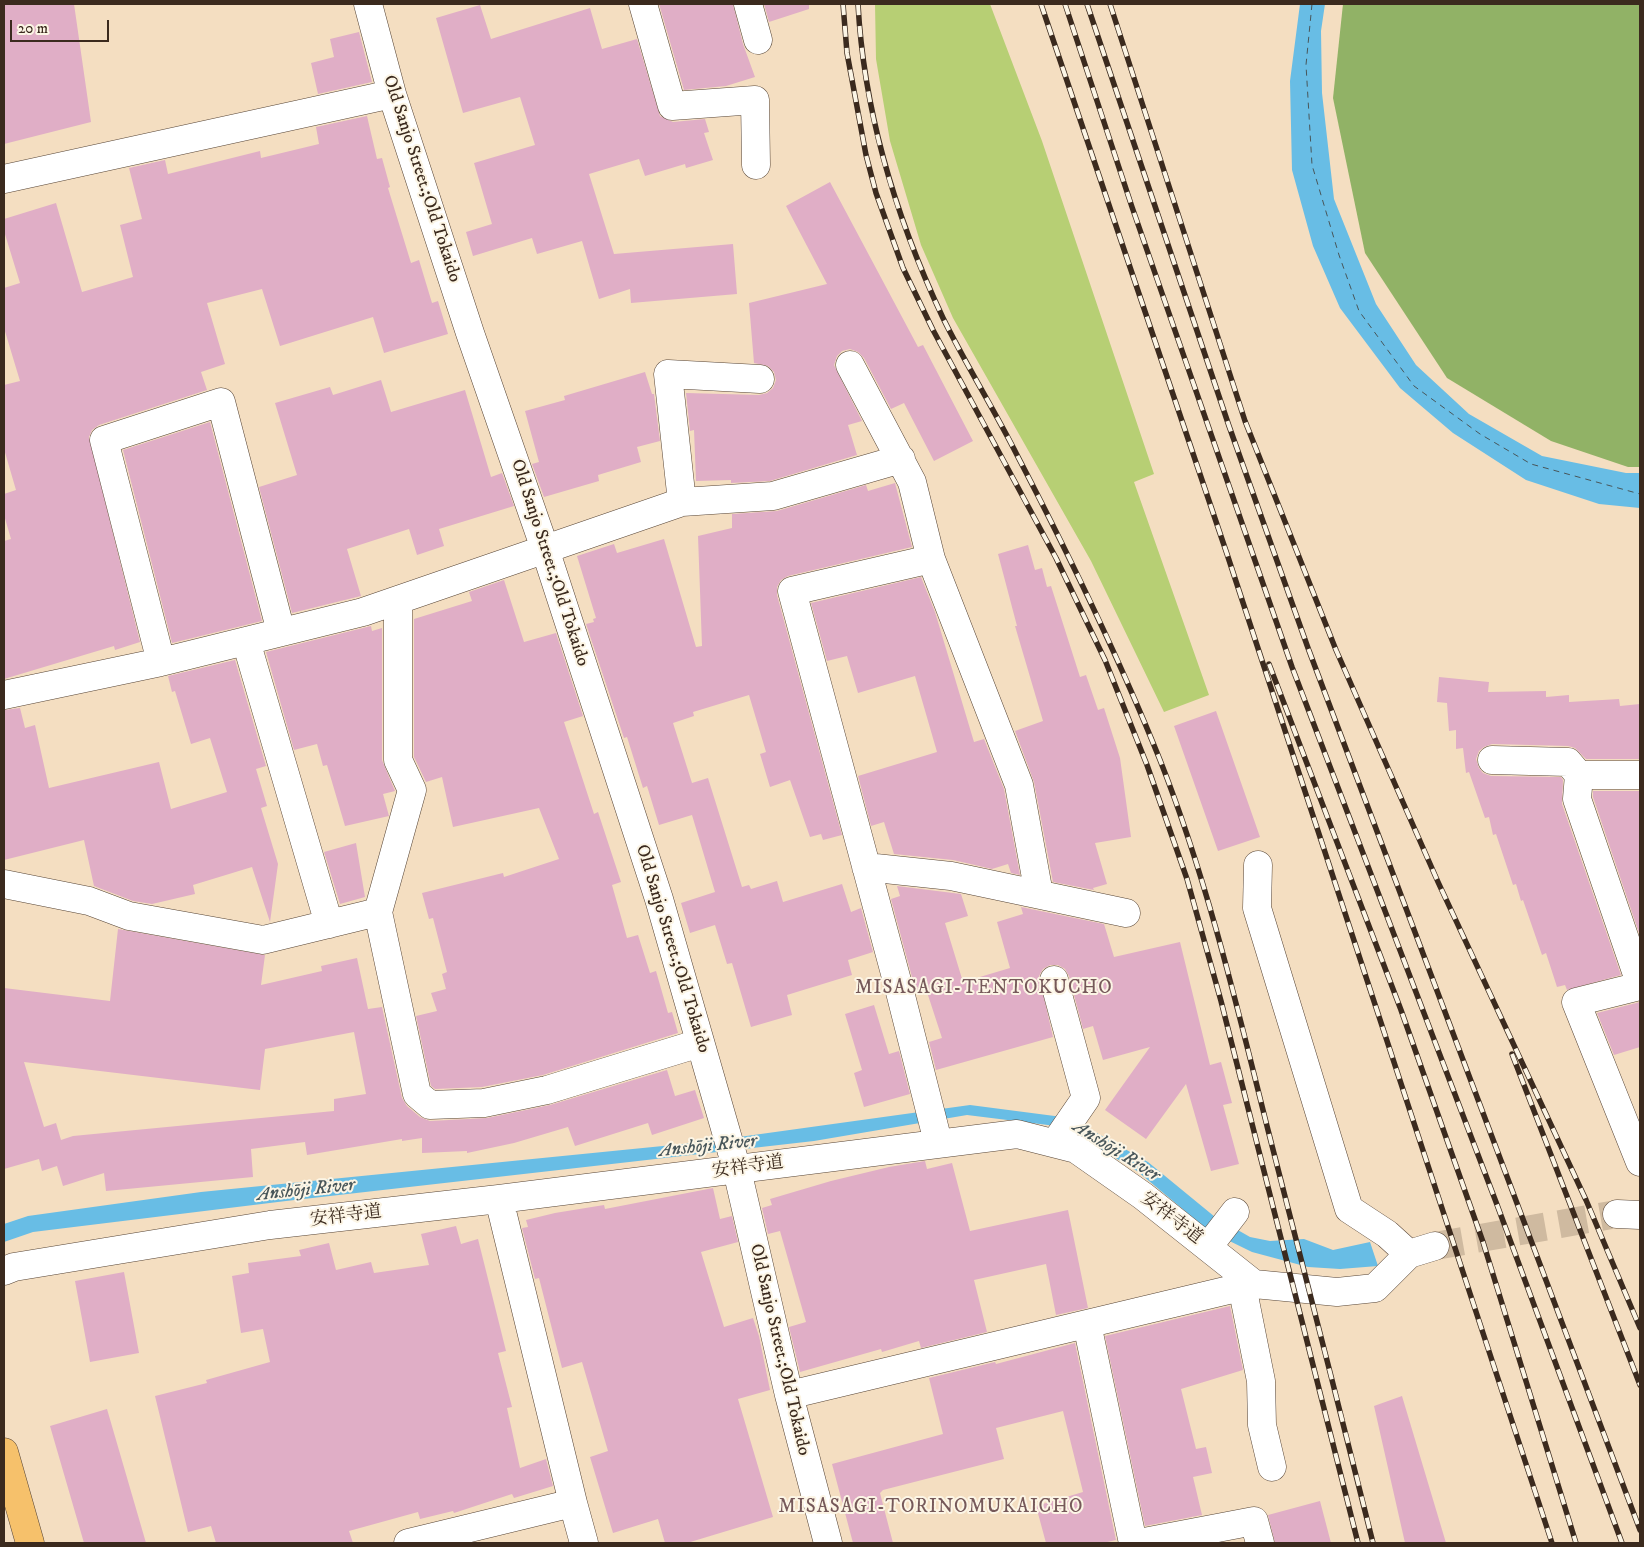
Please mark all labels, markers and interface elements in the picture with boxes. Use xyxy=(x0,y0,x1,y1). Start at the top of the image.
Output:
scale bar xyxy=(12,10,111,42)
text: 20 m xyxy=(18,19,48,38)
street label: Old Sanjo Street.;Old Tokaido xyxy=(377,73,465,285)
street label: Old Sanjo Street.;Old Tokaido xyxy=(505,457,593,669)
street label: Old Sanjo Street.;Old Tokaido xyxy=(630,842,714,1056)
district label: MISASAGI-TENTOKUCHO xyxy=(853,978,1115,1000)
water label: Anshōji River xyxy=(1068,1116,1164,1188)
water label: Anshōji River xyxy=(658,1131,758,1163)
street label: 安祥寺道 xyxy=(711,1152,785,1184)
water label: Anshōji River xyxy=(256,1175,356,1207)
street label: 安祥寺道 xyxy=(1136,1188,1206,1250)
street label: 安祥寺道 xyxy=(309,1202,383,1232)
street label: Old Sanjo Street.;Old Tokaido xyxy=(744,1242,814,1458)
district label: MISASAGI-TORINOMUKAICHO xyxy=(776,1497,1086,1519)

